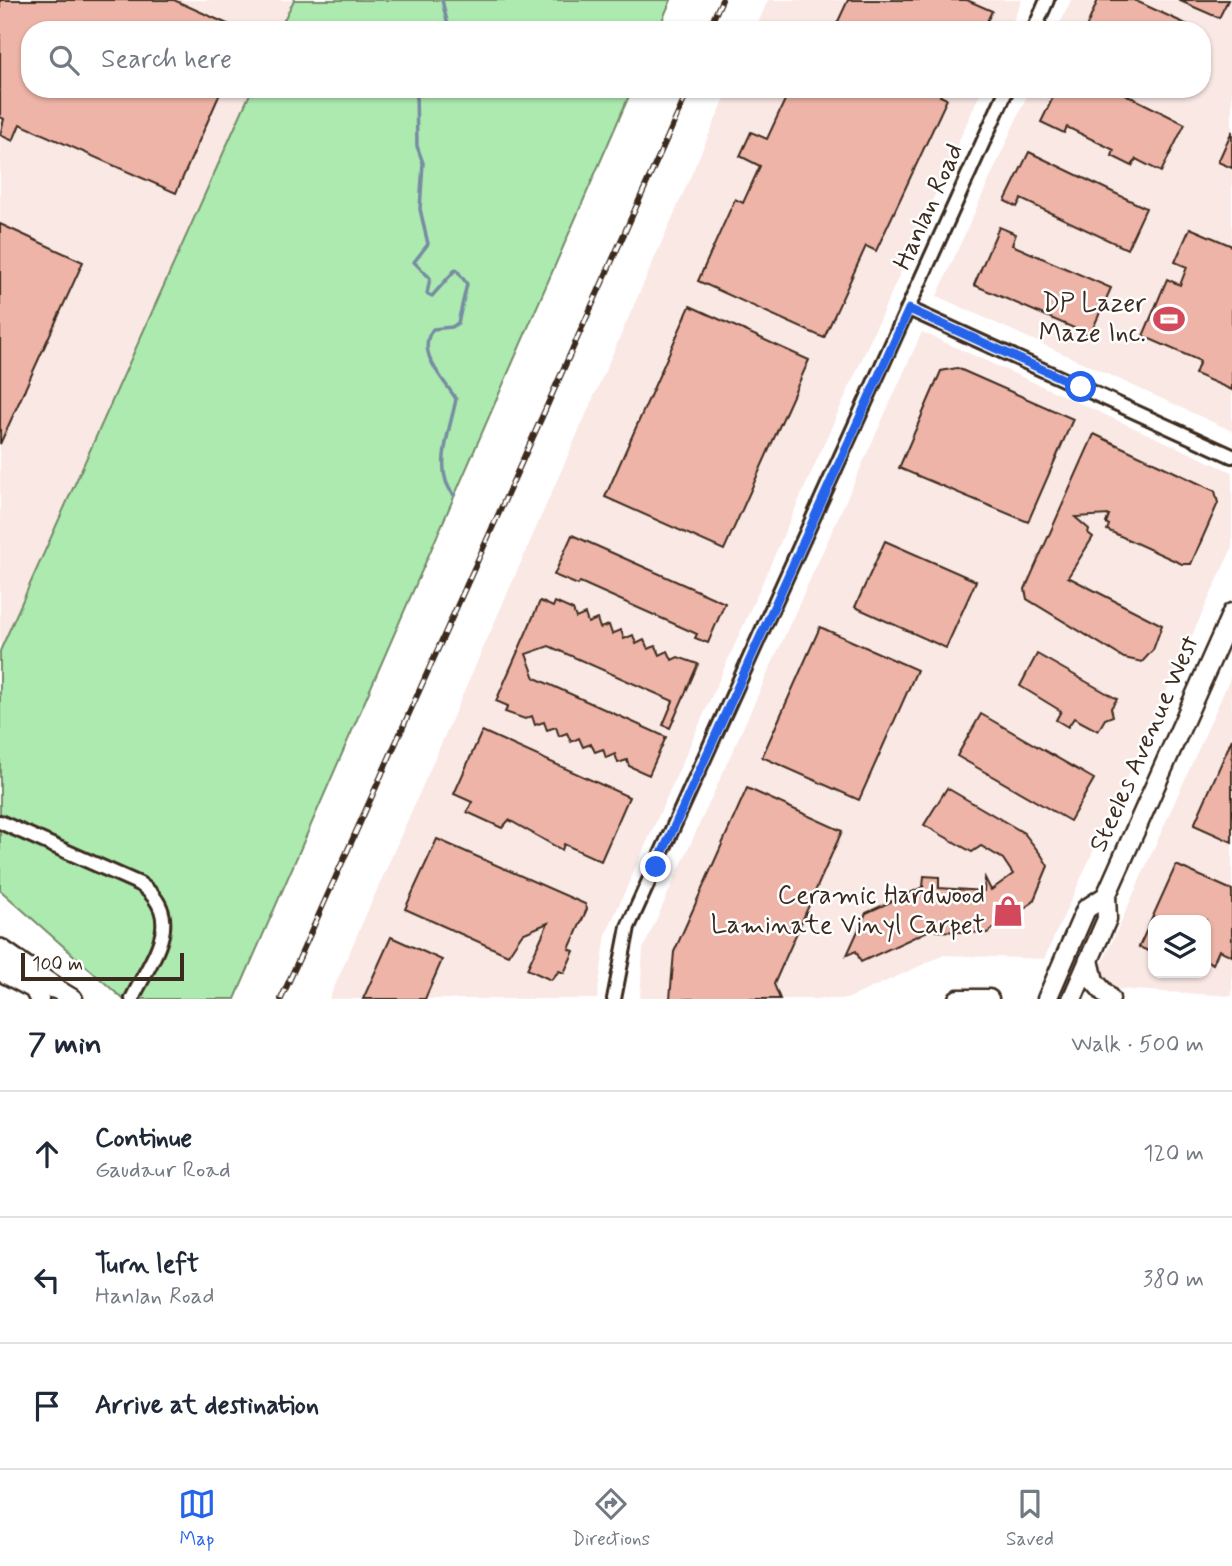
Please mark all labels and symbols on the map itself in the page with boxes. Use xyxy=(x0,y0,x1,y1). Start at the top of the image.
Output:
street label: Hanlan Road xyxy=(886,138,972,276)
place label: DP Lazer Maze Inc. xyxy=(1039,287,1146,351)
sports icon: DP Lazer Maze Inc. xyxy=(1152,302,1186,336)
route start xyxy=(1065,371,1096,402)
street label: Steeles Avenue West xyxy=(1082,630,1208,858)
route end xyxy=(640,851,671,882)
place label: Ceramic Hardwood Laminate Vinyl Carpet xyxy=(711,879,985,943)
shop icon: Ceramic Hardwood Laminate Vinyl Carpet xyxy=(991,894,1025,928)
scale bar xyxy=(21,950,184,982)

